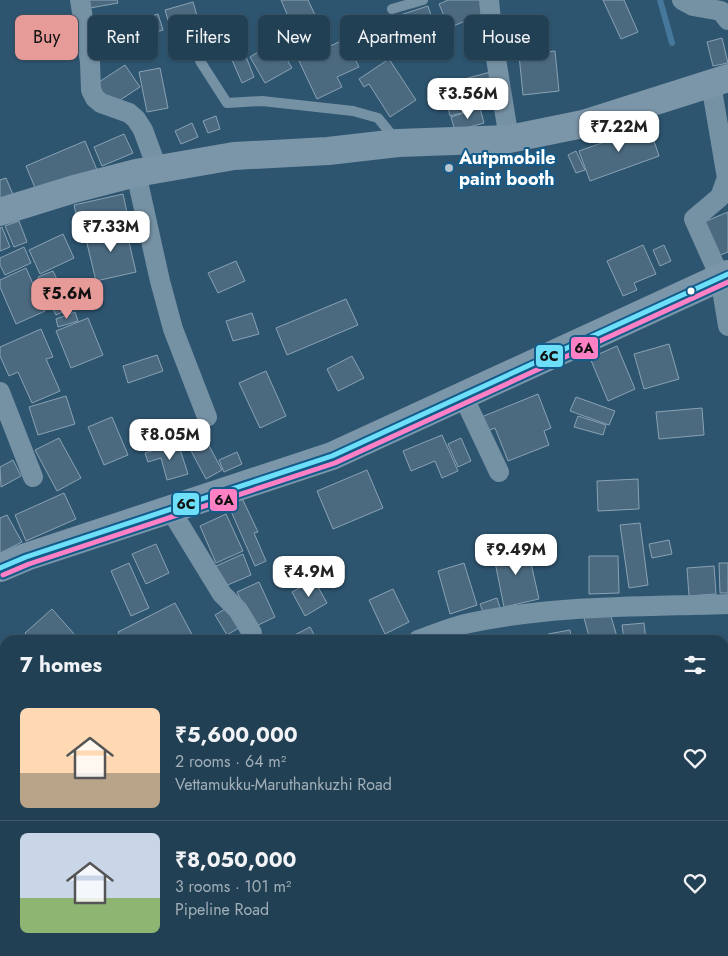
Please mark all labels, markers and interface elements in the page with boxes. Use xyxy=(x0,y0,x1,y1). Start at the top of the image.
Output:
chip: Buy xyxy=(15,15,78,60)
chip: Rent xyxy=(88,15,158,60)
chip: Filters xyxy=(168,15,248,60)
chip: New xyxy=(258,15,330,60)
chip: Apartment xyxy=(340,15,454,60)
chip: House xyxy=(464,15,549,60)
pin: ₹3.56M xyxy=(427,78,509,120)
text: ₹3.56M xyxy=(438,82,498,105)
pin: ₹7.22M xyxy=(578,110,660,153)
text: ₹7.22M xyxy=(590,115,648,138)
place label: Autpmobile paint booth xyxy=(458,145,556,192)
marker: Autpmobile paint booth xyxy=(443,162,455,174)
pin: ₹7.33M xyxy=(70,210,152,253)
text: ₹7.33M xyxy=(83,215,139,238)
pin: ₹5.6M xyxy=(32,278,102,320)
text: ₹5.6M xyxy=(42,282,92,305)
unlabelled marker xyxy=(686,286,696,296)
line badge: 6A xyxy=(570,336,599,360)
text: 6A xyxy=(574,338,595,358)
line badge: 6C xyxy=(535,344,564,368)
text: 6C xyxy=(539,346,559,366)
pin: ₹8.05M xyxy=(129,418,211,461)
text: ₹8.05M xyxy=(140,423,200,446)
line badge: 6A xyxy=(209,488,238,512)
text: 6A xyxy=(214,490,235,510)
line badge: 6C xyxy=(172,492,200,516)
text: 6C xyxy=(176,494,196,514)
pin: ₹9.49M xyxy=(475,534,557,576)
text: ₹9.49M xyxy=(486,538,546,561)
pin: ₹4.9M xyxy=(274,556,344,598)
text: ₹4.9M xyxy=(284,560,334,583)
text: 7 homes xyxy=(20,650,102,680)
icon: filters xyxy=(681,651,709,679)
text: ₹5,600,000 xyxy=(175,720,298,750)
icon: home xyxy=(60,728,120,788)
icon: heart xyxy=(681,744,709,772)
text: 2 rooms · 64 m² xyxy=(175,750,286,773)
text: Vettamukku-Maruthankuzhi Road xyxy=(175,773,392,796)
text: ₹8,050,000 xyxy=(175,845,297,875)
icon: home xyxy=(60,853,120,913)
icon: heart xyxy=(681,869,709,897)
text: 3 rooms · 101 m² xyxy=(175,875,291,898)
text: Pipeline Road xyxy=(175,898,269,921)

